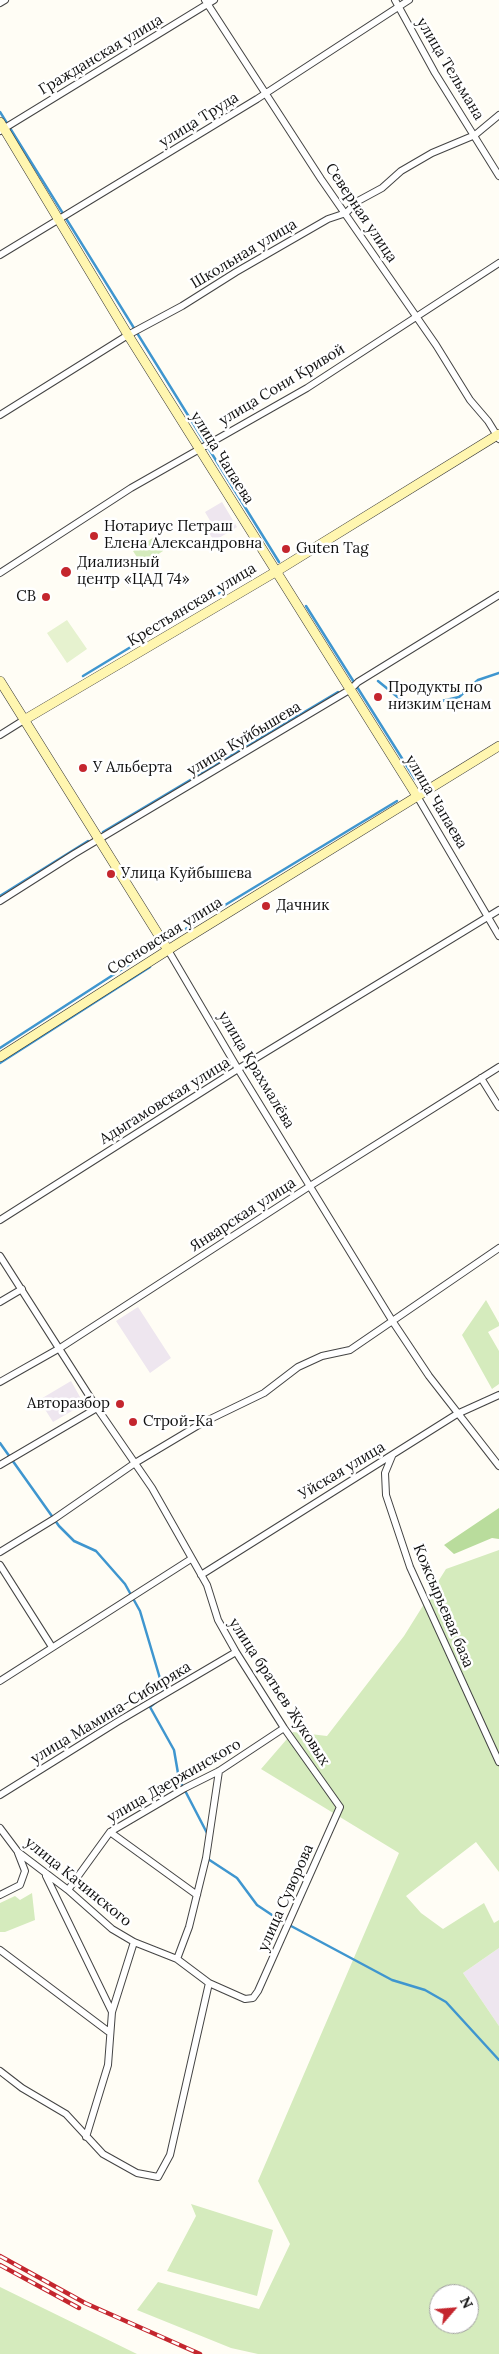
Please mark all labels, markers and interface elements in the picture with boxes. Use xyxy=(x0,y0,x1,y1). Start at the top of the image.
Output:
street label: Гражданская улица xyxy=(36,11,166,99)
street label: улица Тельмана xyxy=(412,14,488,124)
street label: улица Труда xyxy=(156,89,242,151)
street label: Северная улица xyxy=(321,160,401,266)
street label: Школьная улица xyxy=(188,215,300,293)
street label: улица Сони Кривой xyxy=(216,340,348,430)
street label: улица Чапаева xyxy=(186,408,258,508)
place label: Нотариус Петраш Елена Александровна xyxy=(104,518,262,553)
marker: Нотариус Петраш Елена Александровна xyxy=(88,530,100,542)
place label: Guten Tag xyxy=(296,540,369,558)
marker: Guten Tag xyxy=(280,543,292,555)
place label: Диализный центр «ЦАД 74» xyxy=(77,554,190,589)
street label: Крестьянская улица xyxy=(124,559,260,651)
marker: Диализный центр «ЦАД 74» xyxy=(59,565,73,579)
place label: СВ xyxy=(16,588,36,606)
marker: СВ xyxy=(40,591,52,603)
place label: Продукты по низким ценам xyxy=(388,679,492,714)
marker: Продукты по низким ценам xyxy=(372,691,384,703)
street label: улица Куйбышева xyxy=(184,698,304,780)
street label: улица Чапаева xyxy=(401,752,471,852)
place label: У Альберта xyxy=(93,759,172,777)
marker: У Альберта xyxy=(77,762,89,774)
place label: Улица Куйбышева xyxy=(121,865,252,883)
marker: Улица Куйбышева xyxy=(105,868,117,880)
street label: Сосновская улица xyxy=(104,893,226,979)
place label: Дачник xyxy=(276,897,329,915)
marker: Дачник xyxy=(260,900,272,912)
street label: улица Крахмалёва xyxy=(214,1008,298,1132)
street label: Адыгамовская улица xyxy=(96,1054,234,1148)
street label: Январская улица xyxy=(187,1174,299,1256)
place label: Авторазбор xyxy=(27,1395,110,1413)
marker: Авторазбор xyxy=(114,1398,126,1410)
place label: Строй-Ка xyxy=(143,1413,213,1431)
marker: Строй-Ка xyxy=(127,1416,139,1428)
street label: Уйская улица xyxy=(296,1438,388,1504)
street label: Кожсырьевая база xyxy=(409,1542,477,1670)
street label: улица братьев Жуковых xyxy=(224,1615,334,1769)
street label: улица Мамина-Сибиряка xyxy=(28,1658,194,1768)
street label: улица Дзержинского xyxy=(104,1735,244,1827)
street label: улица Качинского xyxy=(21,1833,135,1931)
street label: улица Суворова xyxy=(254,1842,318,1954)
north arrow xyxy=(429,2284,479,2334)
text: N xyxy=(456,2294,477,2312)

